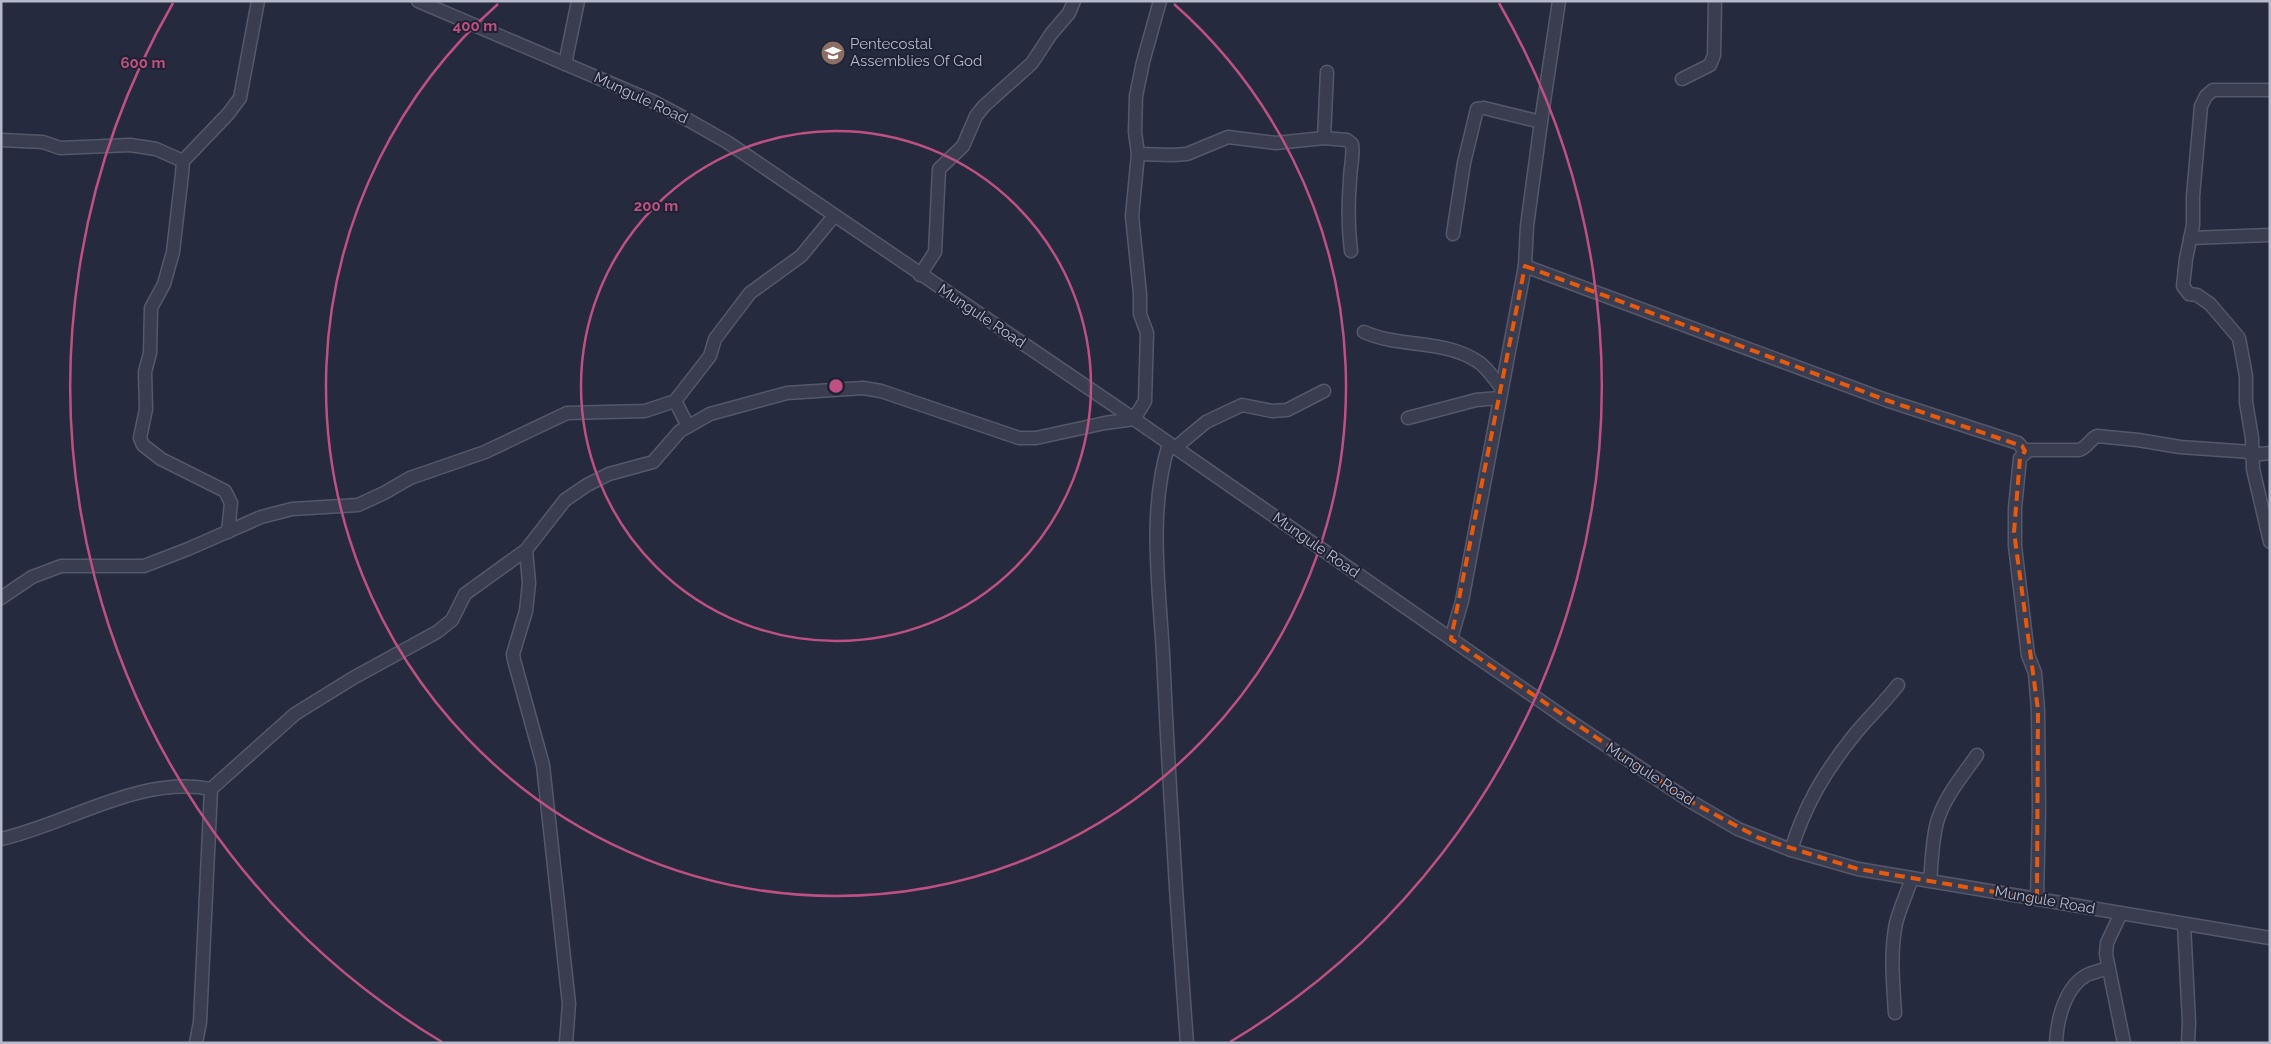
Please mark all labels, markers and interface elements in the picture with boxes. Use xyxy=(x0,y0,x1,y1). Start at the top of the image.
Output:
text: 400 m xyxy=(453,17,497,35)
place label: Pentecostal Assemblies Of God xyxy=(850,35,982,70)
school or university icon: Pentecostal Assemblies Of God xyxy=(820,40,846,66)
text: 600 m xyxy=(120,54,166,72)
street label: Mungule Road xyxy=(591,68,691,128)
text: 200 m xyxy=(634,197,678,215)
street label: Mungule Road xyxy=(935,280,1029,352)
centre of rings xyxy=(827,377,845,395)
street label: Mungule Road xyxy=(1269,508,1363,582)
street label: Mungule Road xyxy=(1602,739,1698,809)
street label: Mungule Road xyxy=(1993,882,2097,918)

